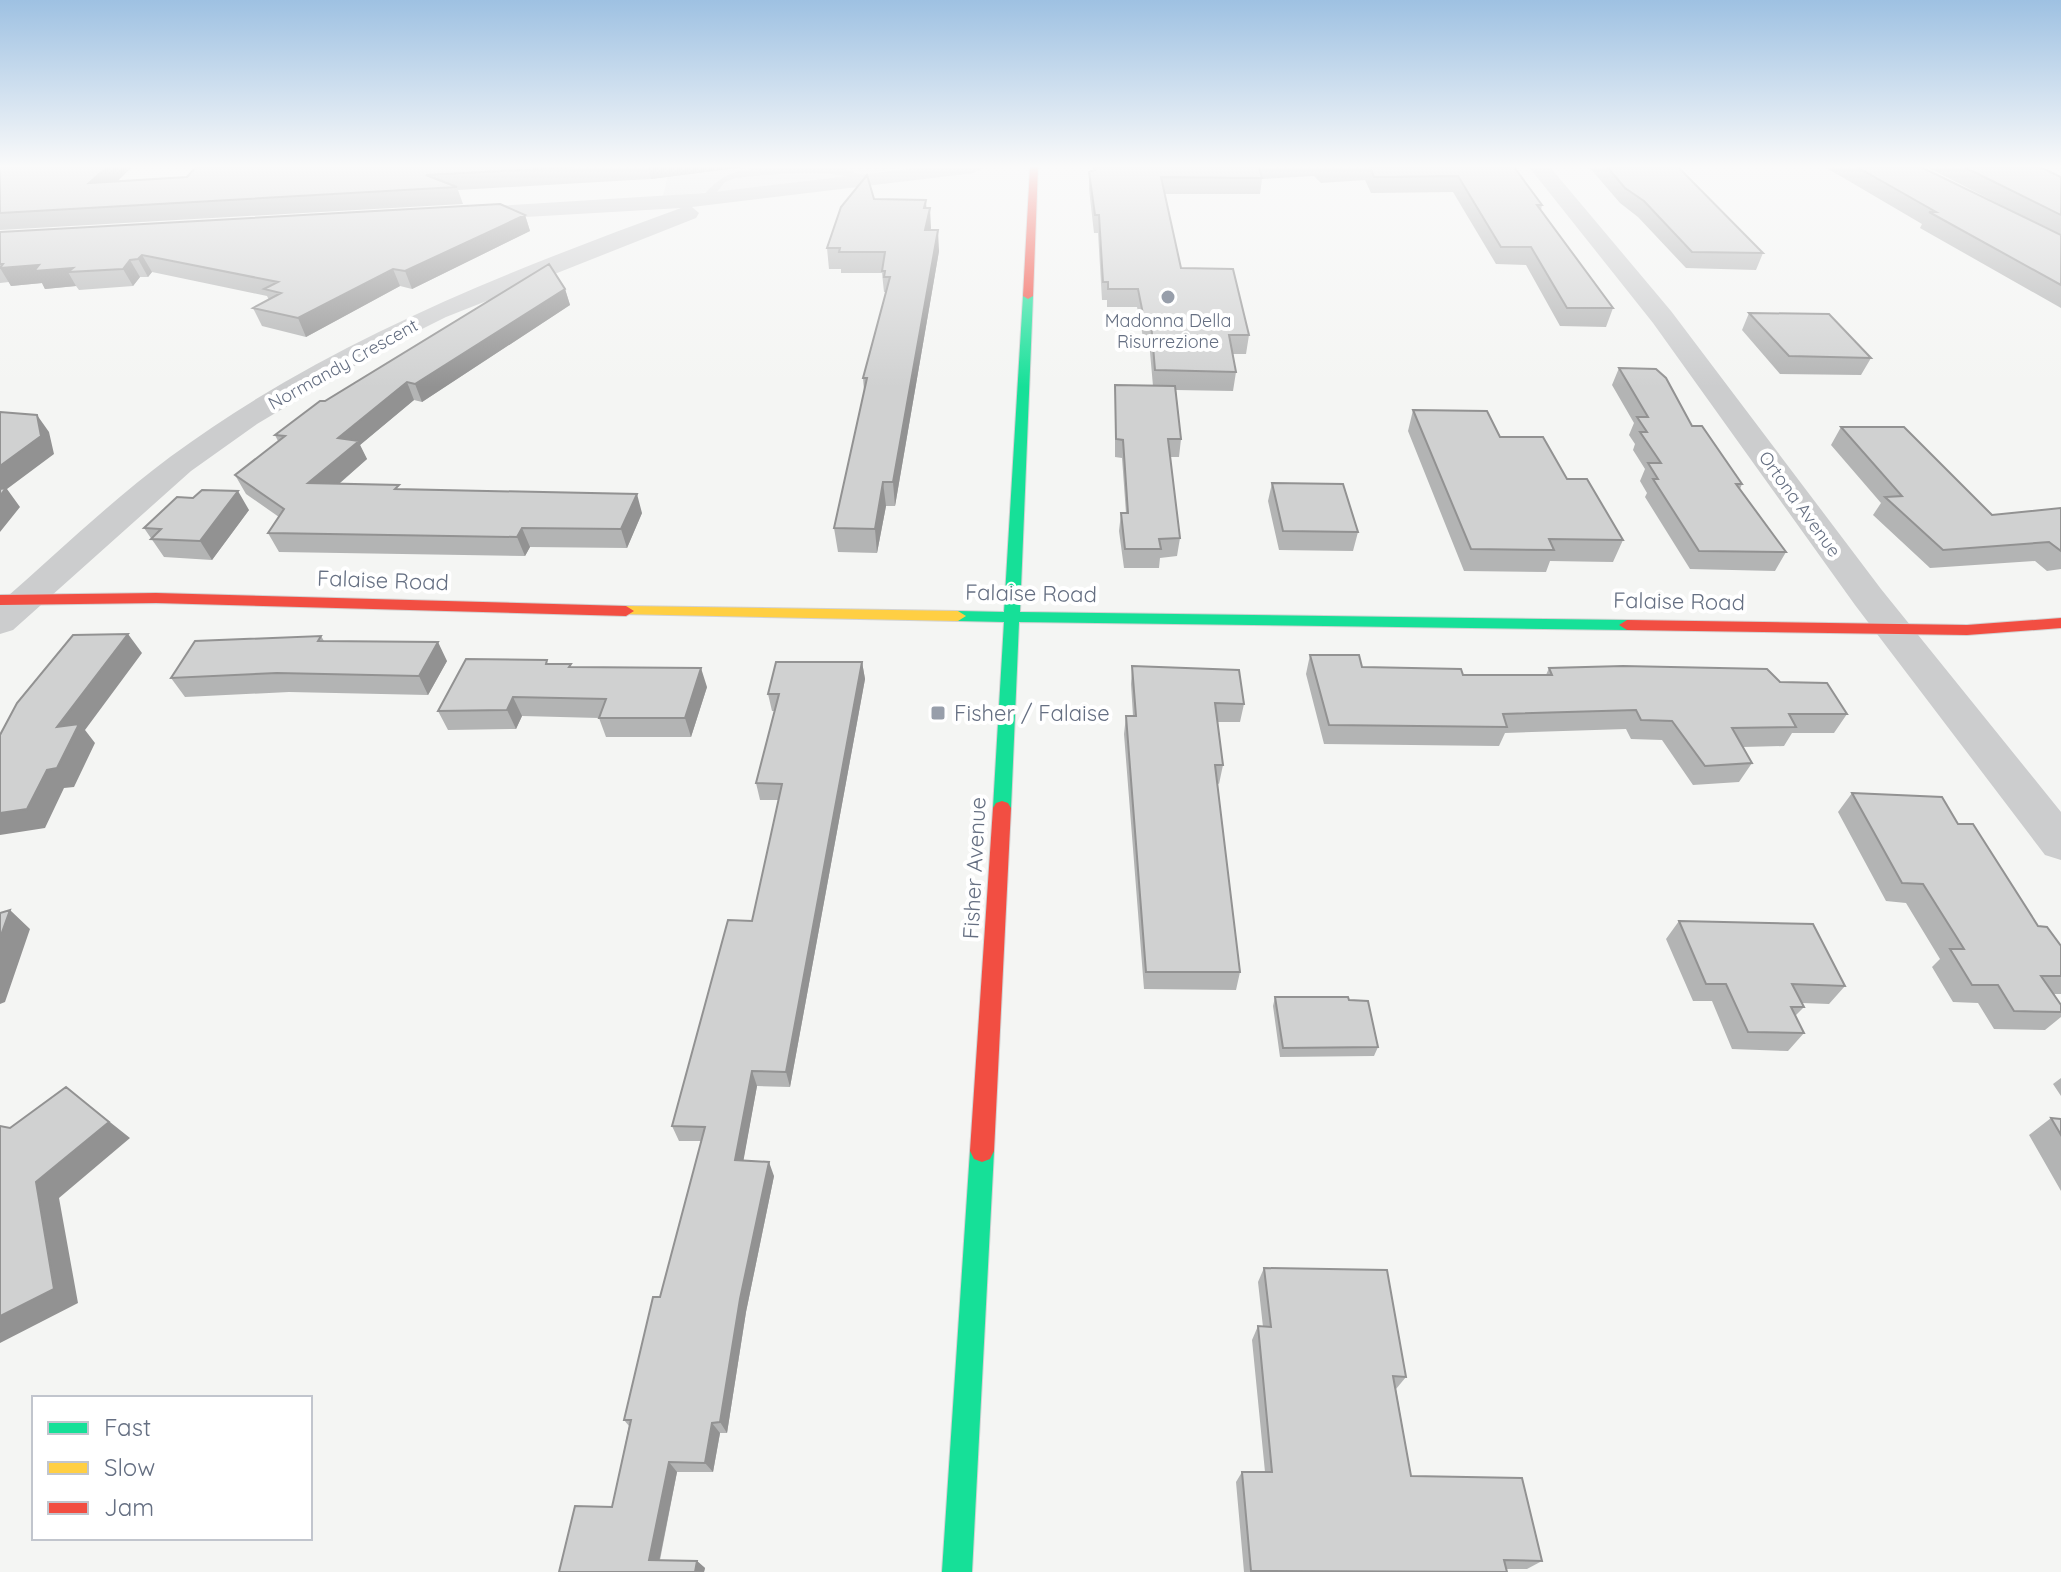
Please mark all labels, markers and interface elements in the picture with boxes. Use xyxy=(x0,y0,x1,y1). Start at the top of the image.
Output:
marker: Madonna Della Risurrezione xyxy=(1159,288,1177,306)
place label: Madonna Della Risurrezione xyxy=(1105,309,1231,353)
street label: Normandy Crescent xyxy=(264,313,422,415)
street label: Ortona Avenue xyxy=(1754,447,1846,561)
street label: Falaise Road xyxy=(317,564,449,596)
street label: Falaise Road xyxy=(965,578,1097,608)
street label: Falaise Road xyxy=(1613,586,1745,616)
place label: Fisher / Falaise xyxy=(954,699,1110,727)
marker: Fisher / Falaise xyxy=(929,704,947,722)
street label: Fisher Avenue xyxy=(956,796,992,940)
legend xyxy=(32,1396,312,1540)
text: Fast xyxy=(104,1412,151,1442)
text: Slow xyxy=(104,1452,155,1482)
text: Jam xyxy=(104,1492,154,1522)

